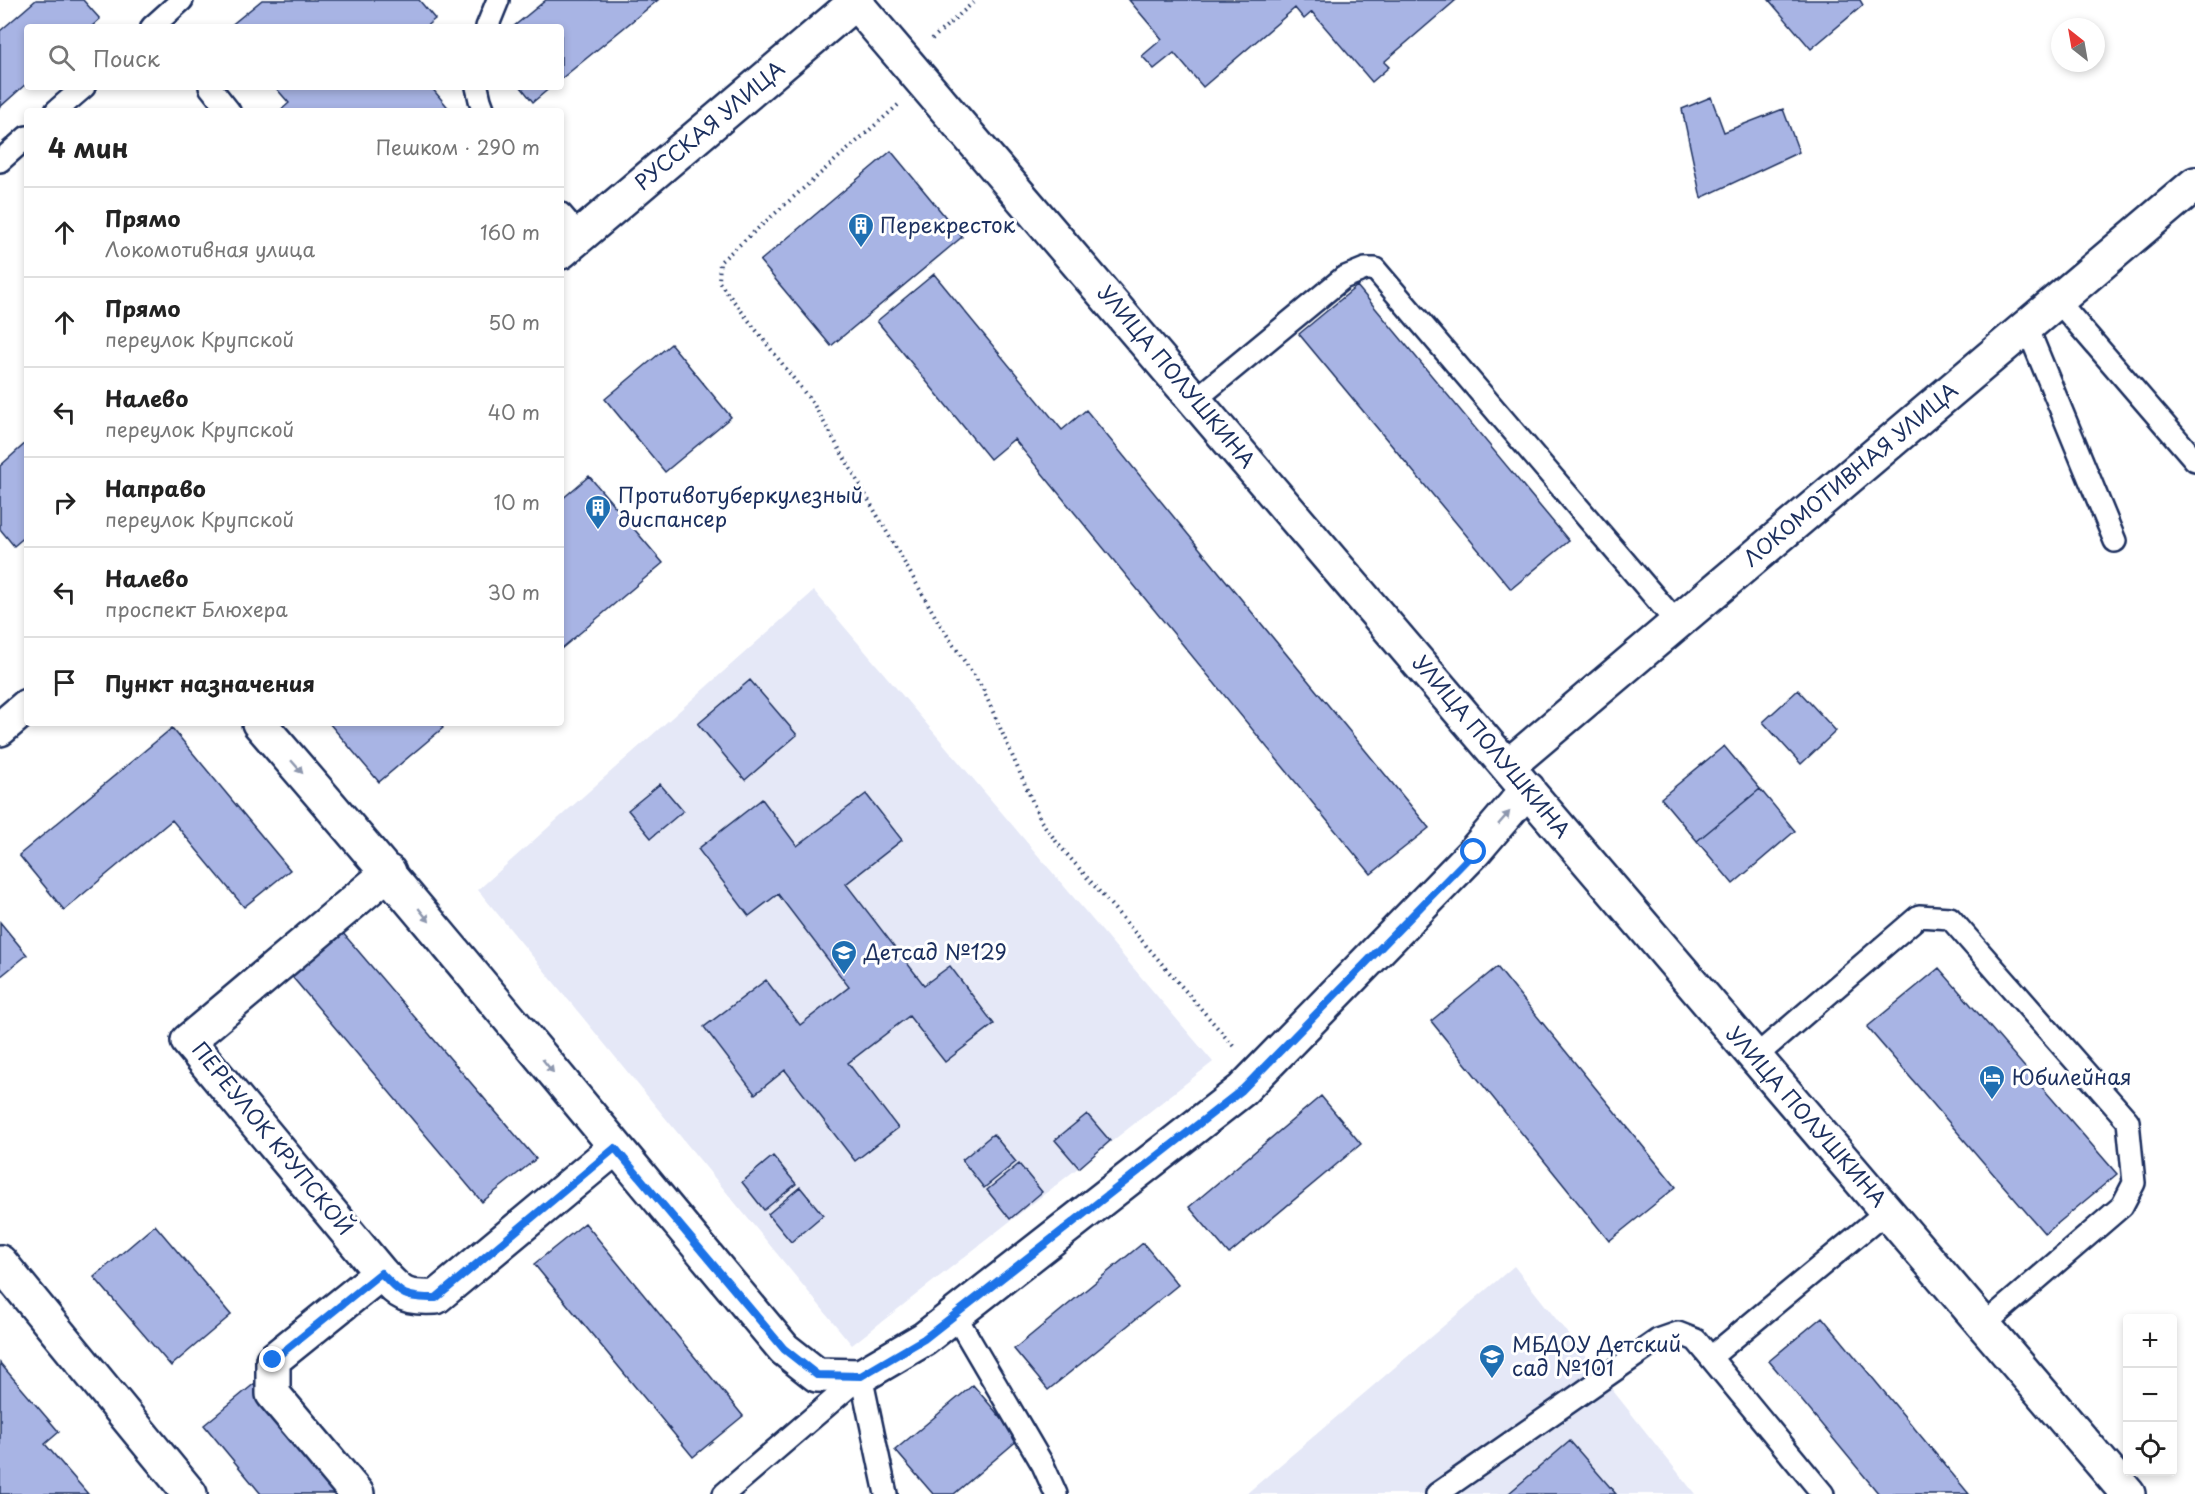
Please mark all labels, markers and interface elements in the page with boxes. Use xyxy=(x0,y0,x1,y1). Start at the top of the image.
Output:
north arrow xyxy=(2051,18,2105,72)
search box xyxy=(24,24,564,90)
icon: search xyxy=(45,41,78,74)
text: Поиск xyxy=(93,41,160,74)
street label: РУССКАЯ УЛИЦА xyxy=(627,52,791,197)
text: 4 мин xyxy=(48,128,129,167)
text: Пешком · 290 m xyxy=(376,132,540,162)
text: Прямо xyxy=(105,201,180,234)
place label: Перекресток xyxy=(880,208,1016,240)
building icon: Перекресток xyxy=(846,211,876,249)
icon: ahead xyxy=(48,216,81,249)
text: 160 m xyxy=(480,217,540,247)
text: Локомотивная улица xyxy=(105,234,315,264)
street label: УЛИЦА ПОЛУШКИНА xyxy=(1091,277,1264,474)
text: Прямо xyxy=(105,291,180,324)
icon: ahead xyxy=(48,306,81,339)
text: 50 m xyxy=(488,307,540,337)
text: переулок Крупской xyxy=(105,324,294,354)
street label: ЛОКОМОТИВНАЯ УЛИЦА xyxy=(1735,374,1964,573)
text: Налево xyxy=(105,381,188,414)
icon: left xyxy=(48,396,81,429)
text: 40 m xyxy=(488,397,540,427)
text: переулок Крупской xyxy=(105,414,294,444)
text: Направо xyxy=(105,471,206,504)
place label: Противотуберкулезный диспансер xyxy=(618,478,863,534)
icon: right xyxy=(48,486,81,519)
text: 10 m xyxy=(493,487,540,517)
building icon: Противотуберкулезный диспансер xyxy=(583,493,613,531)
text: переулок Крупской xyxy=(105,504,294,534)
text: Налево xyxy=(105,561,188,594)
icon: left xyxy=(48,576,81,609)
text: 30 m xyxy=(487,577,540,607)
text: проспект Блюхера xyxy=(105,594,288,624)
street label: УЛИЦА ПОЛУШКИНА xyxy=(1406,647,1579,844)
icon: arrive xyxy=(48,666,81,699)
text: Пункт назначения xyxy=(105,666,315,699)
one-way arrow xyxy=(290,759,303,774)
one-way arrow xyxy=(1497,811,1510,826)
route start xyxy=(1460,838,1486,864)
one-way arrow xyxy=(417,907,430,923)
place label: Детсад №129 xyxy=(863,935,1007,967)
school or university icon: Детсад №129 xyxy=(829,938,859,976)
street label: УЛИЦА ПОЛУШКИНА xyxy=(1720,1018,1895,1213)
street label: ПЕРЕУЛОК КРУПСКОЙ xyxy=(185,1034,362,1241)
one-way arrow xyxy=(541,1058,554,1074)
place label: Юбилейная xyxy=(2012,1060,2132,1092)
hotel icon: Юбилейная xyxy=(1977,1063,2007,1101)
map controls xyxy=(2123,1314,2177,1476)
button: + xyxy=(2123,1314,2177,1368)
place label: МБДОУ Детский сад №101 xyxy=(1512,1327,1681,1383)
school or university icon: МБДОУ Детский сад №101 xyxy=(1477,1342,1507,1380)
route end xyxy=(259,1346,285,1372)
button: − xyxy=(2123,1368,2177,1422)
button: locate xyxy=(2123,1422,2177,1476)

